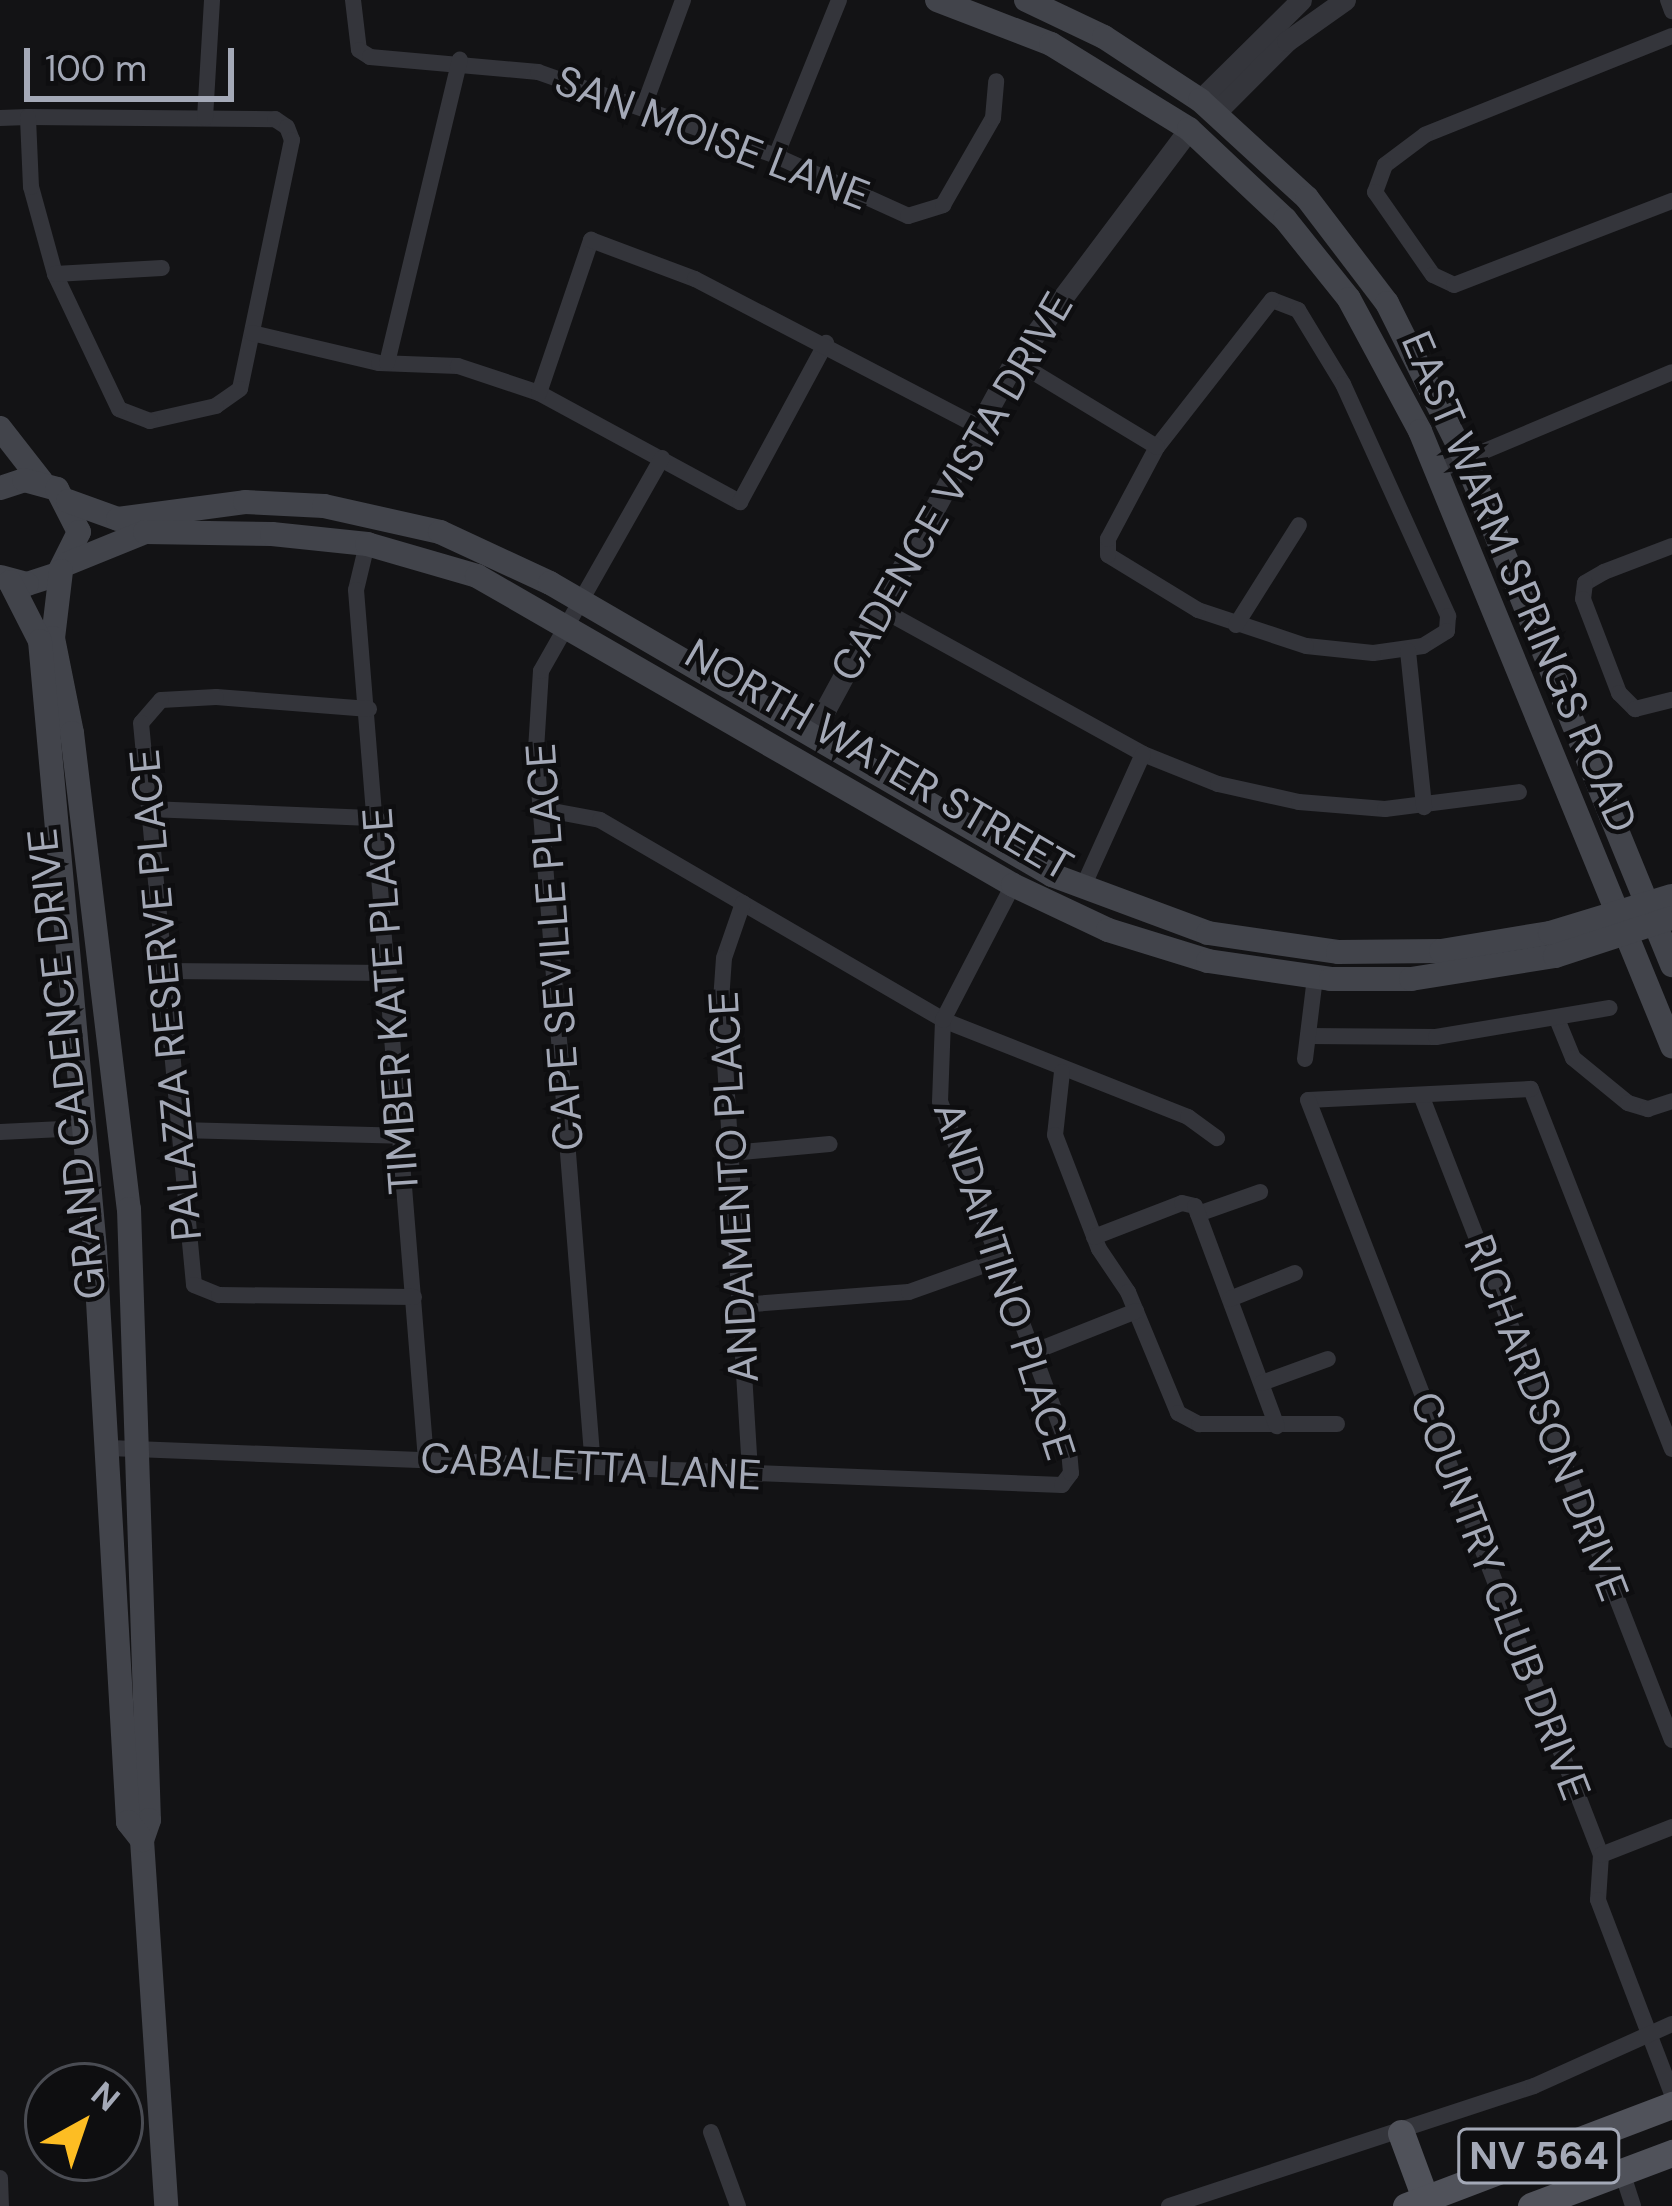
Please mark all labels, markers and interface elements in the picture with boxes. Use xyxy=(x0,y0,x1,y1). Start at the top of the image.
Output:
scale bar xyxy=(30,24,240,98)
text: 100 m xyxy=(45,45,147,92)
street label: SAN MOISE LANE xyxy=(548,55,876,221)
street label: CADENCE VISTA DRIVE xyxy=(820,284,1084,690)
street label: EAST WARM SPRINGS ROAD xyxy=(1390,324,1648,840)
street label: NORTH WATER STREET xyxy=(676,629,1082,891)
street label: CAPE SEVILLE PLACE xyxy=(516,742,594,1152)
street label: PALAZZA RESERVE PLACE xyxy=(119,747,213,1243)
street label: TIMBER KATE PLACE xyxy=(352,806,430,1196)
street label: GRAND CADENCE DRIVE xyxy=(17,826,117,1302)
street label: ANDAMENTO PLACE xyxy=(699,990,769,1384)
street label: ANDANTINO PLACE xyxy=(922,1096,1086,1466)
street label: RICHARDSON DRIVE xyxy=(1453,1228,1639,1608)
street label: COUNTRY CLUB DRIVE xyxy=(1399,1385,1601,1807)
street label: CABALETTA LANE xyxy=(419,1433,763,1501)
north arrow xyxy=(24,2062,144,2182)
text: N xyxy=(82,2072,129,2121)
road number: NV 564 xyxy=(1455,2123,1623,2189)

